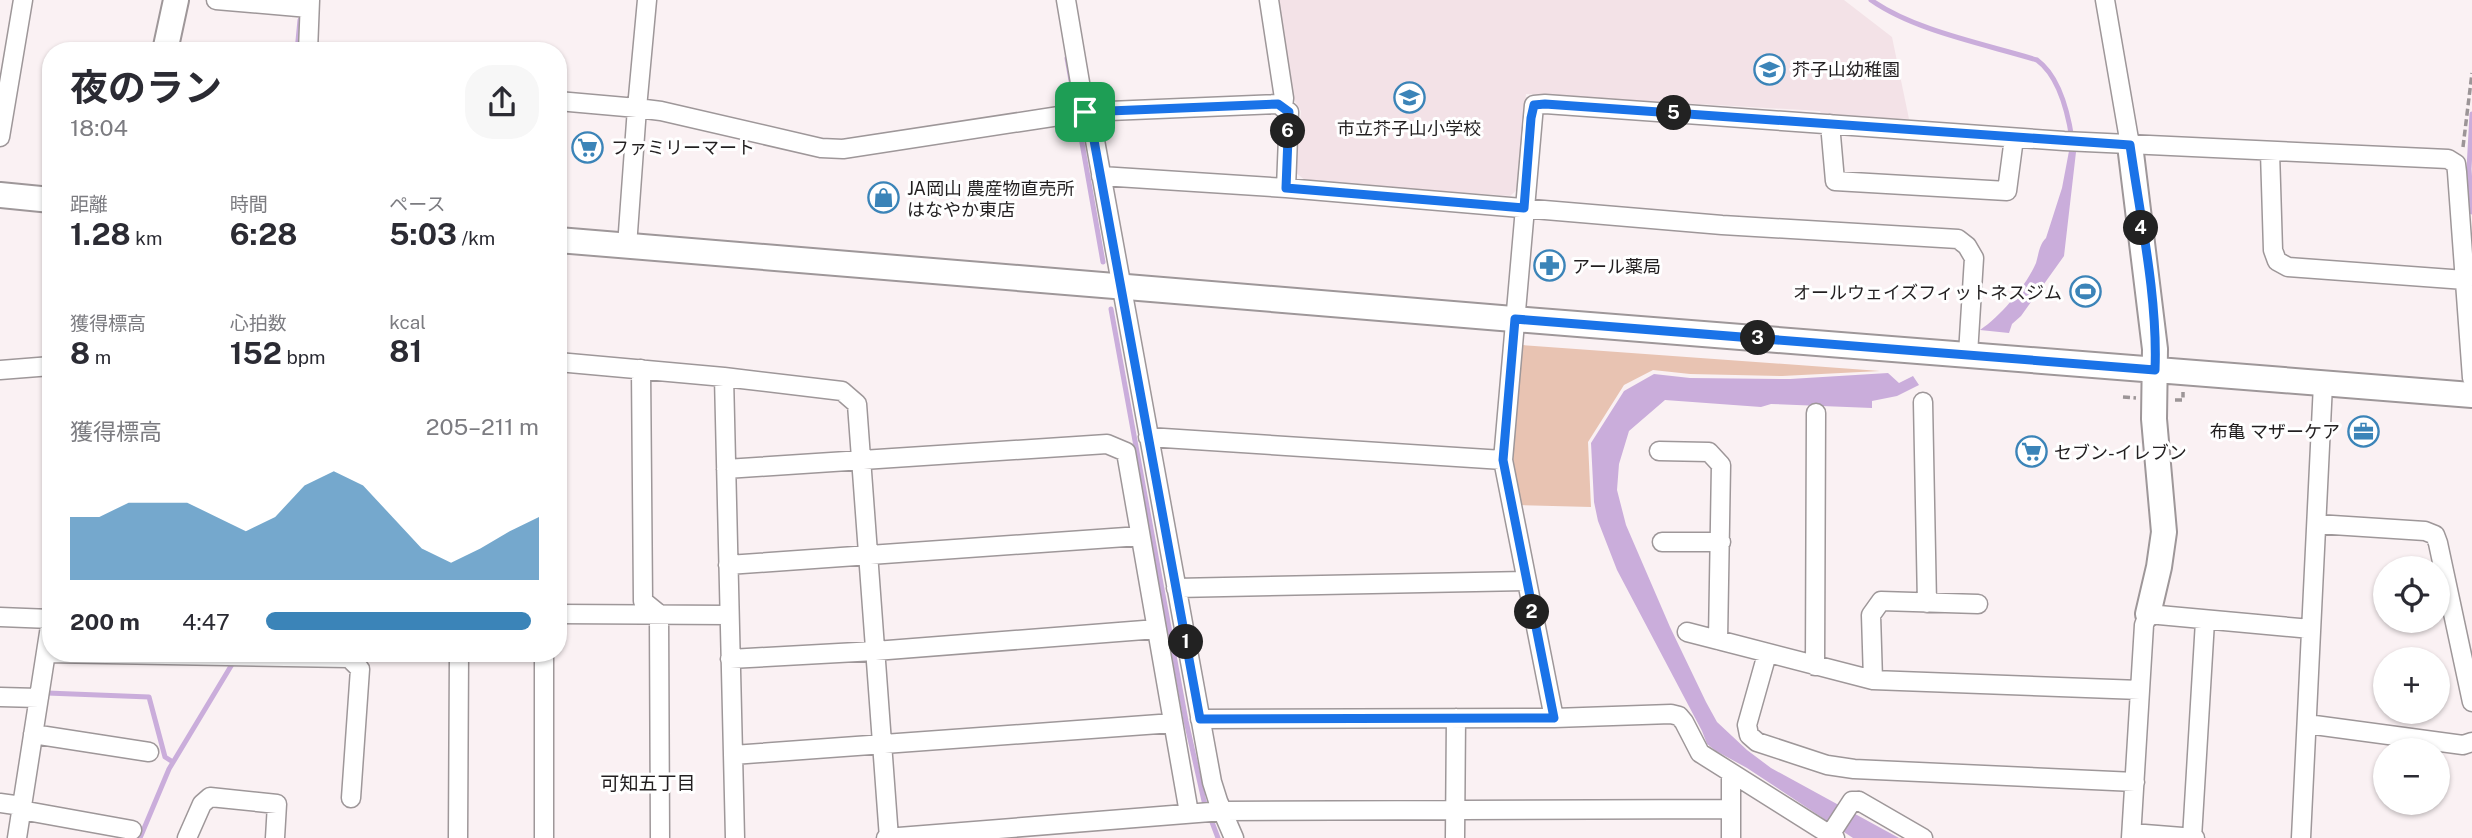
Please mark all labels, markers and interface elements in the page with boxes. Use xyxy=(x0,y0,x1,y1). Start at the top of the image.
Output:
school or university icon: 芥子山幼稚園 xyxy=(1752,52,1786,86)
place label: 芥子山幼稚園 xyxy=(1792,59,1900,80)
text: 夜のラン xyxy=(70,65,222,110)
button: share xyxy=(465,65,539,139)
school or university icon: 市立芥子山小学校 xyxy=(1392,80,1426,114)
pin xyxy=(1055,82,1115,142)
icon: arrive xyxy=(1066,93,1104,131)
pin: 5 xyxy=(1656,96,1692,130)
text: 5 xyxy=(1667,101,1680,123)
text: 18:04 xyxy=(70,114,128,141)
pin: 6 xyxy=(1270,114,1306,148)
place label: 市立芥子山小学校 xyxy=(1337,118,1481,139)
text: 6 xyxy=(1281,119,1294,141)
supermarket icon: ファミリーマート xyxy=(571,130,605,164)
place label: ファミリーマート xyxy=(611,137,755,158)
place label: JA岡山 農産物直売所 はなやか東店 xyxy=(907,178,1075,220)
shop icon: JA岡山 農産物直売所 はなやか東店 xyxy=(867,181,901,215)
text: 距離 xyxy=(70,193,108,215)
text: 時間 xyxy=(230,193,268,215)
text: ペース xyxy=(389,193,445,215)
pin: 4 xyxy=(2124,210,2158,246)
text: 1.28 xyxy=(70,216,131,252)
text: 6:28 xyxy=(230,216,297,252)
text: 5:03 xyxy=(389,216,457,252)
text: 4 xyxy=(2134,216,2147,238)
text: km xyxy=(131,227,162,249)
text: /km xyxy=(457,227,495,249)
pharmacy icon: アール薬局 xyxy=(1532,249,1566,283)
place label: アール薬局 xyxy=(1572,256,1661,277)
sports icon: オールウェイズフィットネスジム xyxy=(2068,275,2102,309)
place label: オールウェイズフィットネスジム xyxy=(1793,282,2062,303)
text: kcal xyxy=(389,311,426,333)
text: 獲得標高 xyxy=(70,312,146,334)
text: 心拍数 xyxy=(230,312,287,334)
pin: 3 xyxy=(1740,320,1776,356)
text: 3 xyxy=(1751,326,1764,348)
text: 81 xyxy=(389,333,422,369)
text: 8 xyxy=(70,335,90,371)
text: 152 xyxy=(230,335,282,371)
text: m xyxy=(90,346,111,368)
text: bpm xyxy=(282,346,326,368)
text: 205–211 m xyxy=(426,413,539,440)
office icon: 布亀 マザーケア xyxy=(2346,414,2380,448)
text: 獲得標高 xyxy=(70,418,162,445)
place label: 布亀 マザーケア xyxy=(2210,421,2340,442)
supermarket icon: セブン-イレブン xyxy=(2014,435,2048,469)
place label: セブン-イレブン xyxy=(2054,442,2187,463)
map controls xyxy=(2373,556,2450,815)
button: locate xyxy=(2373,556,2450,633)
pin: 2 xyxy=(1514,594,1550,630)
text: 2 xyxy=(1525,600,1538,622)
text: 200 m xyxy=(70,608,140,635)
text: 4:47 xyxy=(182,608,230,635)
pin: 1 xyxy=(1168,624,1204,660)
text: 1 xyxy=(1181,630,1190,652)
button: + xyxy=(2373,647,2450,724)
button: − xyxy=(2373,738,2450,815)
district label: 可知五丁目 xyxy=(600,772,696,794)

